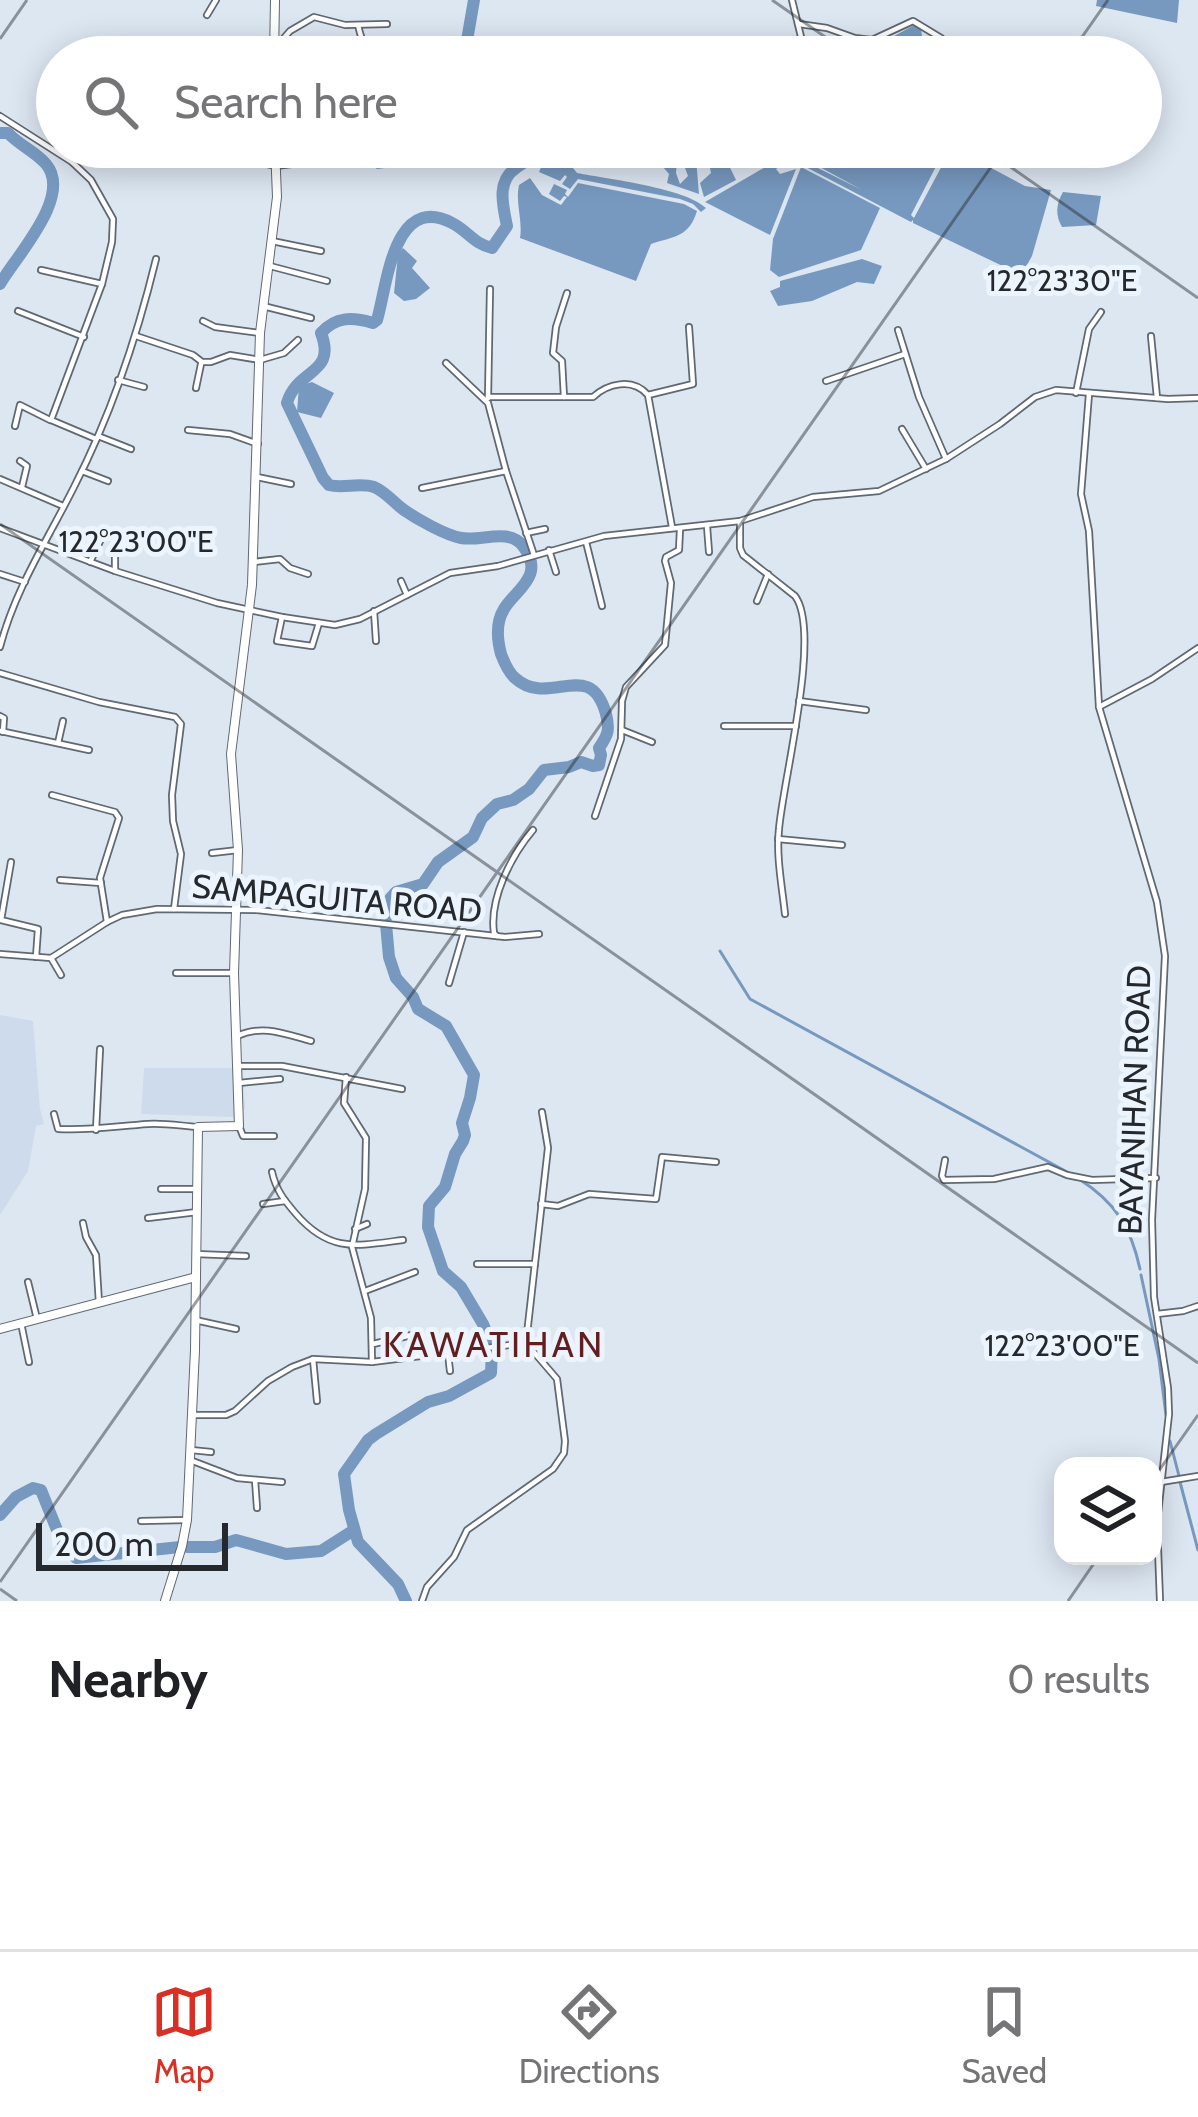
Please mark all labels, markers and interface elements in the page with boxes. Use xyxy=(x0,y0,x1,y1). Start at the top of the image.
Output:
search box xyxy=(36,36,1162,168)
icon: search xyxy=(78,69,144,135)
text: Search here xyxy=(174,75,398,129)
text: 122°23'30"E xyxy=(987,262,1137,299)
text: 122°23'00"E xyxy=(58,523,214,560)
street label: SAMPAGUITA ROAD xyxy=(190,865,484,931)
street label: BAYANIHAN ROAD xyxy=(1109,964,1159,1236)
district label: KAWATIHAN xyxy=(383,1322,605,1366)
text: 122°23'00"E xyxy=(984,1327,1140,1364)
map controls xyxy=(1054,1457,1162,1565)
button: layers xyxy=(1054,1457,1162,1565)
scale bar xyxy=(36,1517,228,1570)
text: 200 m xyxy=(54,1524,154,1564)
text: Nearby xyxy=(48,1648,208,1710)
text: 0 results xyxy=(1007,1655,1150,1703)
tab: Map xyxy=(151,1979,217,2091)
tab: Directions xyxy=(519,1979,660,2091)
tab: Saved xyxy=(961,1979,1047,2091)

